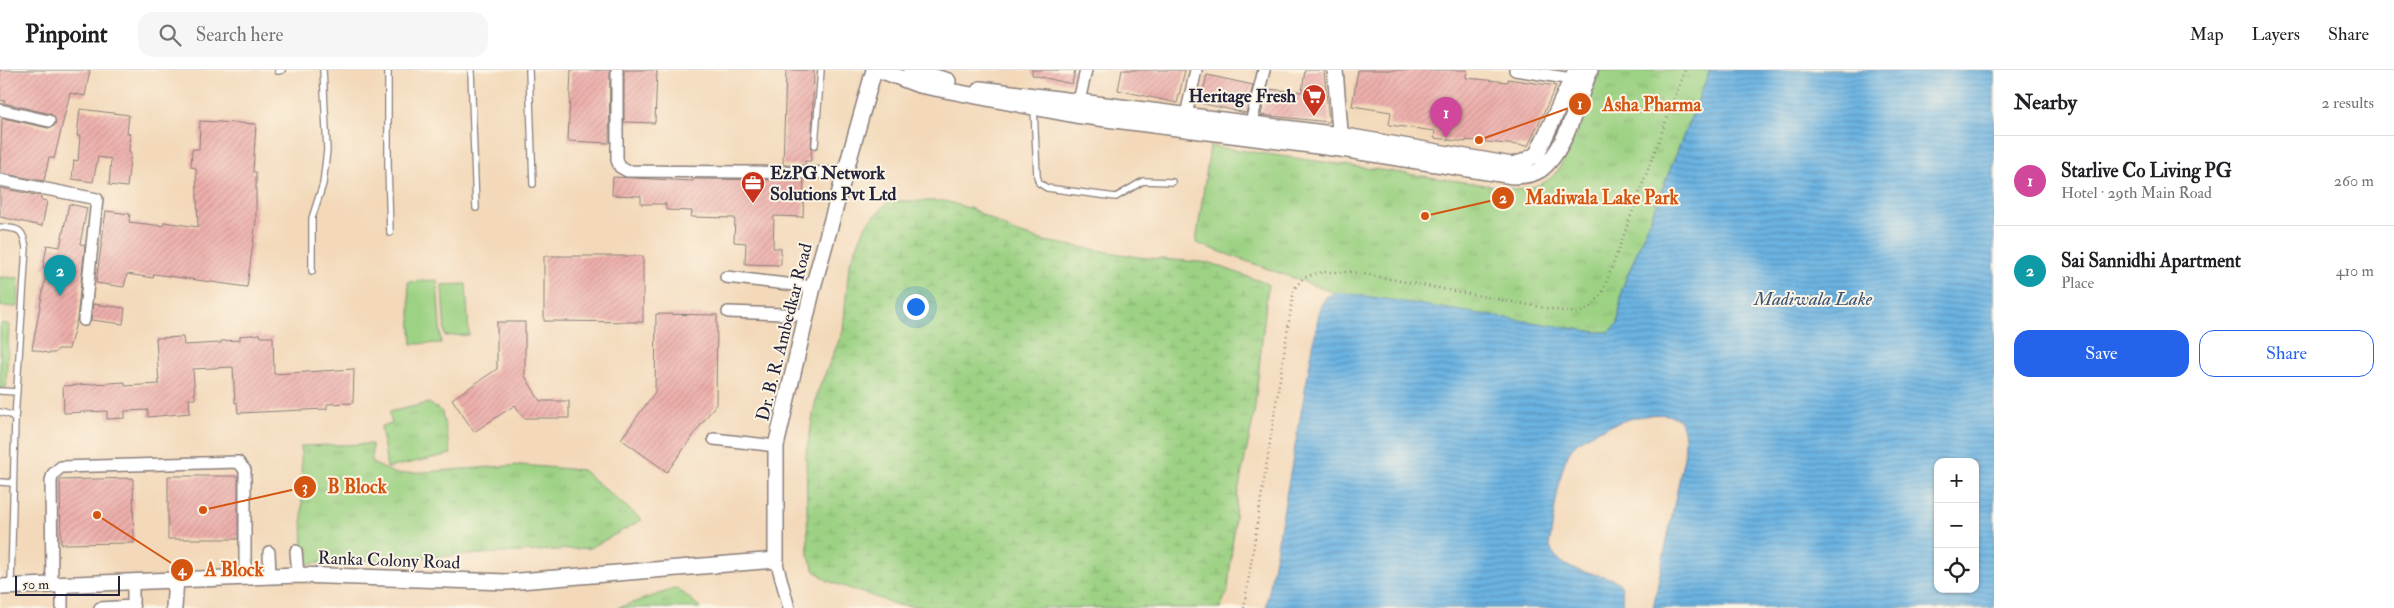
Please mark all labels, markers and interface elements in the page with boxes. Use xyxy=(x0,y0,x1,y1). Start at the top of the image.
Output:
search box xyxy=(138,12,488,57)
text: Pinpoint xyxy=(25,19,108,50)
icon: search xyxy=(156,21,184,49)
text: Search here xyxy=(196,23,283,47)
text: Map xyxy=(2190,23,2224,46)
text: Layers xyxy=(2252,23,2300,46)
text: Share xyxy=(2328,23,2369,46)
supermarket icon: Heritage Fresh xyxy=(1301,83,1327,117)
place label: Heritage Fresh xyxy=(1189,85,1297,108)
callout: Asha Pharma xyxy=(1568,87,1712,121)
text: Nearby xyxy=(2014,89,2077,116)
text: Asha Pharma xyxy=(1602,93,1703,117)
text: 2 results xyxy=(2321,93,2374,113)
text: 1 xyxy=(1577,95,1583,114)
pin: 1 xyxy=(1430,97,1462,138)
text: Starlive Co Living PG xyxy=(2061,159,2232,183)
place label: EzPG Network Solutions Pvt Ltd xyxy=(770,162,897,206)
office icon: EzPG Network Solutions Pvt Ltd xyxy=(740,170,766,204)
text: 1 xyxy=(2027,171,2033,191)
text: 260 m xyxy=(2334,171,2374,191)
callout: Madiwala Lake Park xyxy=(1490,181,1689,215)
text: Hotel · 29th Main Road xyxy=(2061,183,2212,203)
text: Madiwala Lake Park xyxy=(1524,186,1680,210)
text: 2 xyxy=(1499,189,1507,208)
street label: Dr. B. R. Ambedkar Road xyxy=(751,241,818,423)
text: Sai Sannidhi Apartment xyxy=(2061,249,2241,273)
pin: 2 xyxy=(44,255,76,296)
text: 2 xyxy=(2026,261,2034,281)
text: 410 m xyxy=(2336,261,2374,281)
text: Place xyxy=(2061,273,2094,293)
water label: Madiwala Lake xyxy=(1753,287,1873,311)
your location xyxy=(903,294,929,320)
button: Save xyxy=(2014,330,2189,377)
button: Share xyxy=(2199,330,2374,377)
map controls xyxy=(1934,458,1979,593)
button: + xyxy=(1934,458,1979,503)
callout: B Block xyxy=(292,470,397,504)
text: B Block xyxy=(327,475,388,499)
text: 3 xyxy=(302,478,308,497)
button: − xyxy=(1934,503,1979,548)
street label: Ranka Colony Road xyxy=(317,547,461,574)
button: locate xyxy=(1934,548,1979,593)
callout: A Block xyxy=(169,553,273,587)
text: A Block xyxy=(203,558,264,582)
text: 4 xyxy=(177,561,187,580)
scale bar xyxy=(15,573,120,596)
text: 50 m xyxy=(22,576,49,593)

